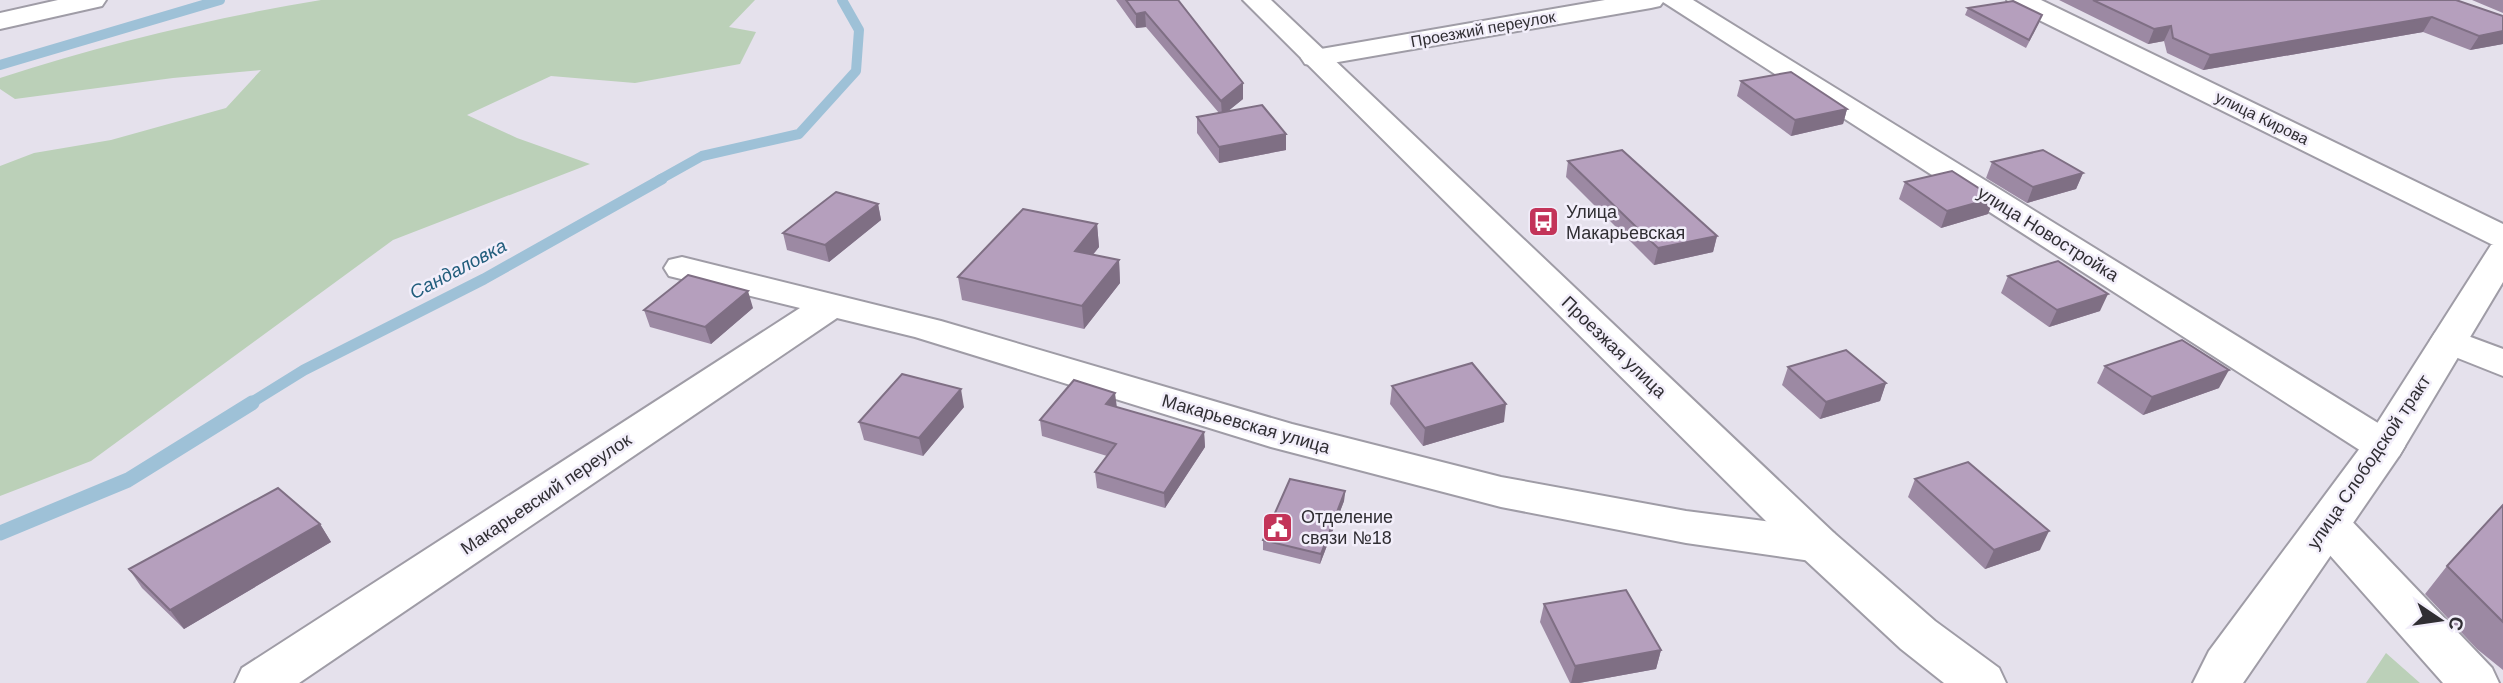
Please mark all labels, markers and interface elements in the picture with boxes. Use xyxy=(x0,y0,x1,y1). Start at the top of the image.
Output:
street label: Проезжий переулок xyxy=(1409,8,1558,50)
street label: улица Кирова xyxy=(2213,88,2312,148)
street label: улица Новостройка xyxy=(1974,182,2123,286)
place label: Улица Макарьевская xyxy=(1566,202,1685,243)
bus stop icon: Улица Макарьевская xyxy=(1526,205,1560,239)
water label: Сандаловка xyxy=(406,235,510,303)
street label: Проезжая улица xyxy=(1558,292,1671,403)
street label: улица Слободской тракт xyxy=(2303,371,2435,553)
street label: Макарьевская улица xyxy=(1160,390,1333,458)
street label: Макарьевский переулок xyxy=(457,429,635,558)
place label: Отделение связи №18 xyxy=(1301,507,1393,548)
public building icon: Отделение связи №18 xyxy=(1261,510,1295,544)
north arrow xyxy=(2405,585,2475,655)
text: С xyxy=(2444,615,2468,633)

